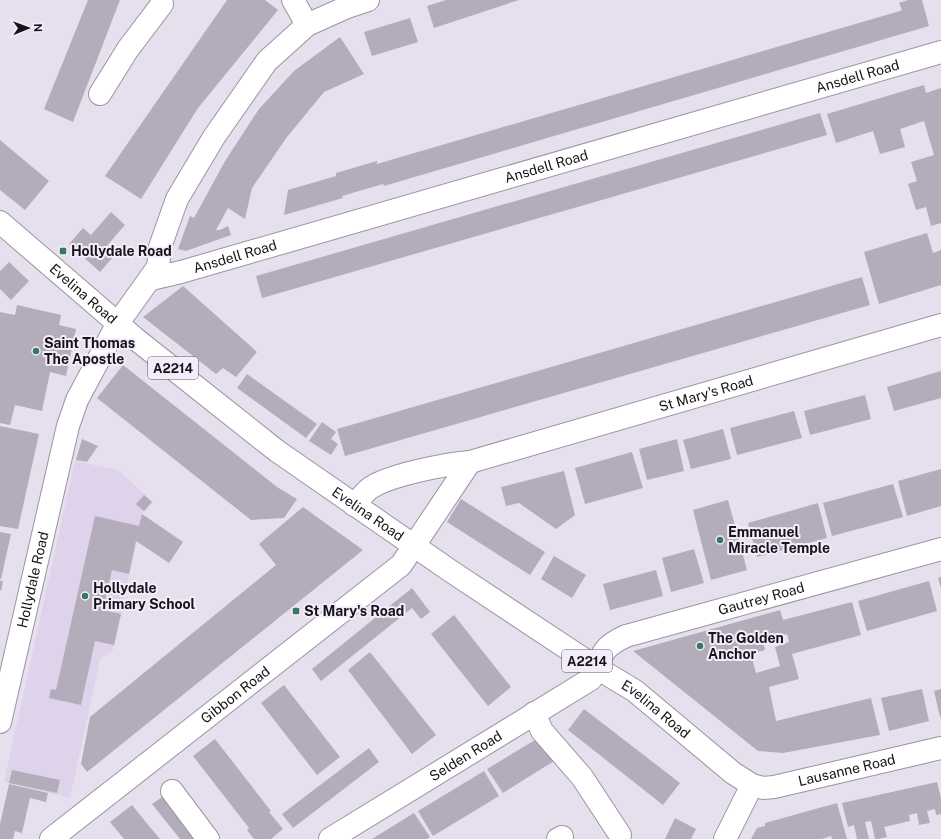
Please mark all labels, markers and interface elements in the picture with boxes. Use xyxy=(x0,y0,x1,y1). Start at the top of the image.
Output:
north arrow xyxy=(8,8,48,48)
text: N xyxy=(32,23,44,32)
street label: Ansdell Road xyxy=(814,57,901,96)
street label: Ansdell Road xyxy=(503,147,590,186)
street label: Ansdell Road xyxy=(191,237,279,276)
place label: Hollydale Road xyxy=(71,243,172,259)
marker: Hollydale Road xyxy=(58,246,68,256)
street label: Evelina Road xyxy=(46,260,120,327)
place label: Saint Thomas The Apostle xyxy=(44,335,135,367)
marker: Saint Thomas The Apostle xyxy=(31,346,41,356)
road number: A2214 xyxy=(148,357,198,379)
street label: St Mary's Road xyxy=(657,372,755,415)
street label: Evelina Road xyxy=(329,484,407,544)
place label: Emmanuel Miracle Temple xyxy=(728,524,830,556)
street label: Hollydale Road xyxy=(14,530,51,629)
marker: Emmanuel Miracle Temple xyxy=(715,535,725,545)
street label: Gautrey Road xyxy=(716,579,806,618)
place label: Hollydale Primary School xyxy=(93,580,196,612)
marker: Hollydale Primary School xyxy=(80,591,90,601)
place label: St Mary's Road xyxy=(304,603,404,619)
marker: St Mary's Road xyxy=(291,606,301,616)
place label: The Golden Anchor xyxy=(708,630,784,662)
marker: The Golden Anchor xyxy=(695,641,705,651)
road number: A2214 xyxy=(562,650,612,672)
street label: Gibbon Road xyxy=(198,663,273,727)
street label: Evelina Road xyxy=(619,677,693,742)
street label: Selden Road xyxy=(426,728,505,784)
street label: Lausanne Road xyxy=(797,751,897,789)

